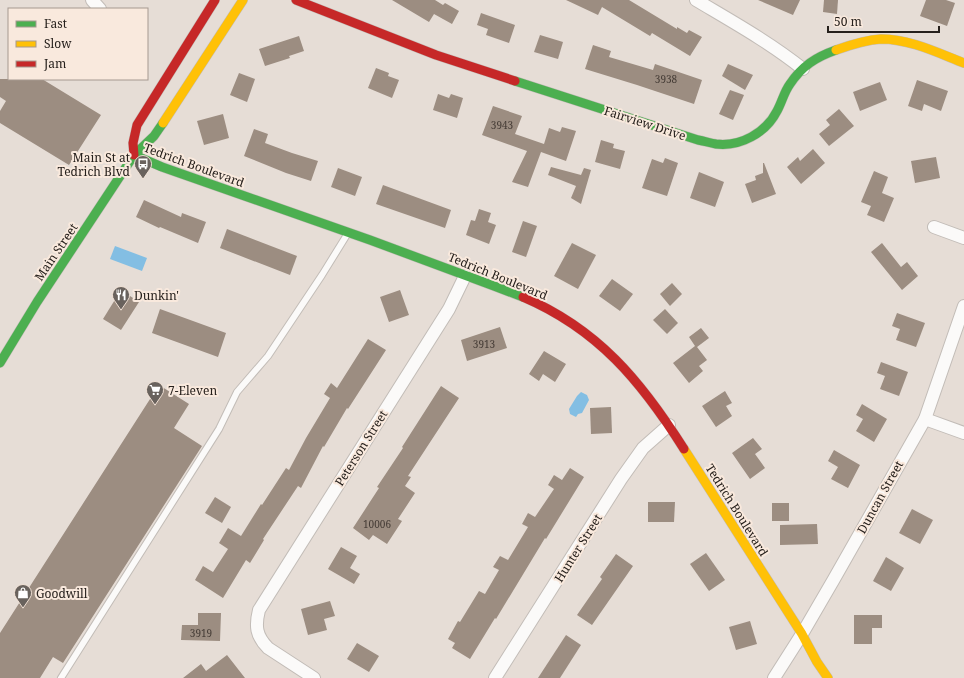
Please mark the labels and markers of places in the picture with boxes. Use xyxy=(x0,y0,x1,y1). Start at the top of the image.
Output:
place label: Main St at Tedrich Blvd xyxy=(57,149,131,180)
bus stop icon: Main St at Tedrich Blvd xyxy=(133,154,153,179)
restaurant icon: Dunkin' xyxy=(111,285,131,310)
place label: Dunkin' xyxy=(134,287,179,304)
supermarket icon: 7-Eleven xyxy=(145,380,165,405)
place label: 7-Eleven xyxy=(168,382,217,399)
shop icon: Goodwill xyxy=(13,583,33,608)
place label: Goodwill xyxy=(36,585,88,602)

